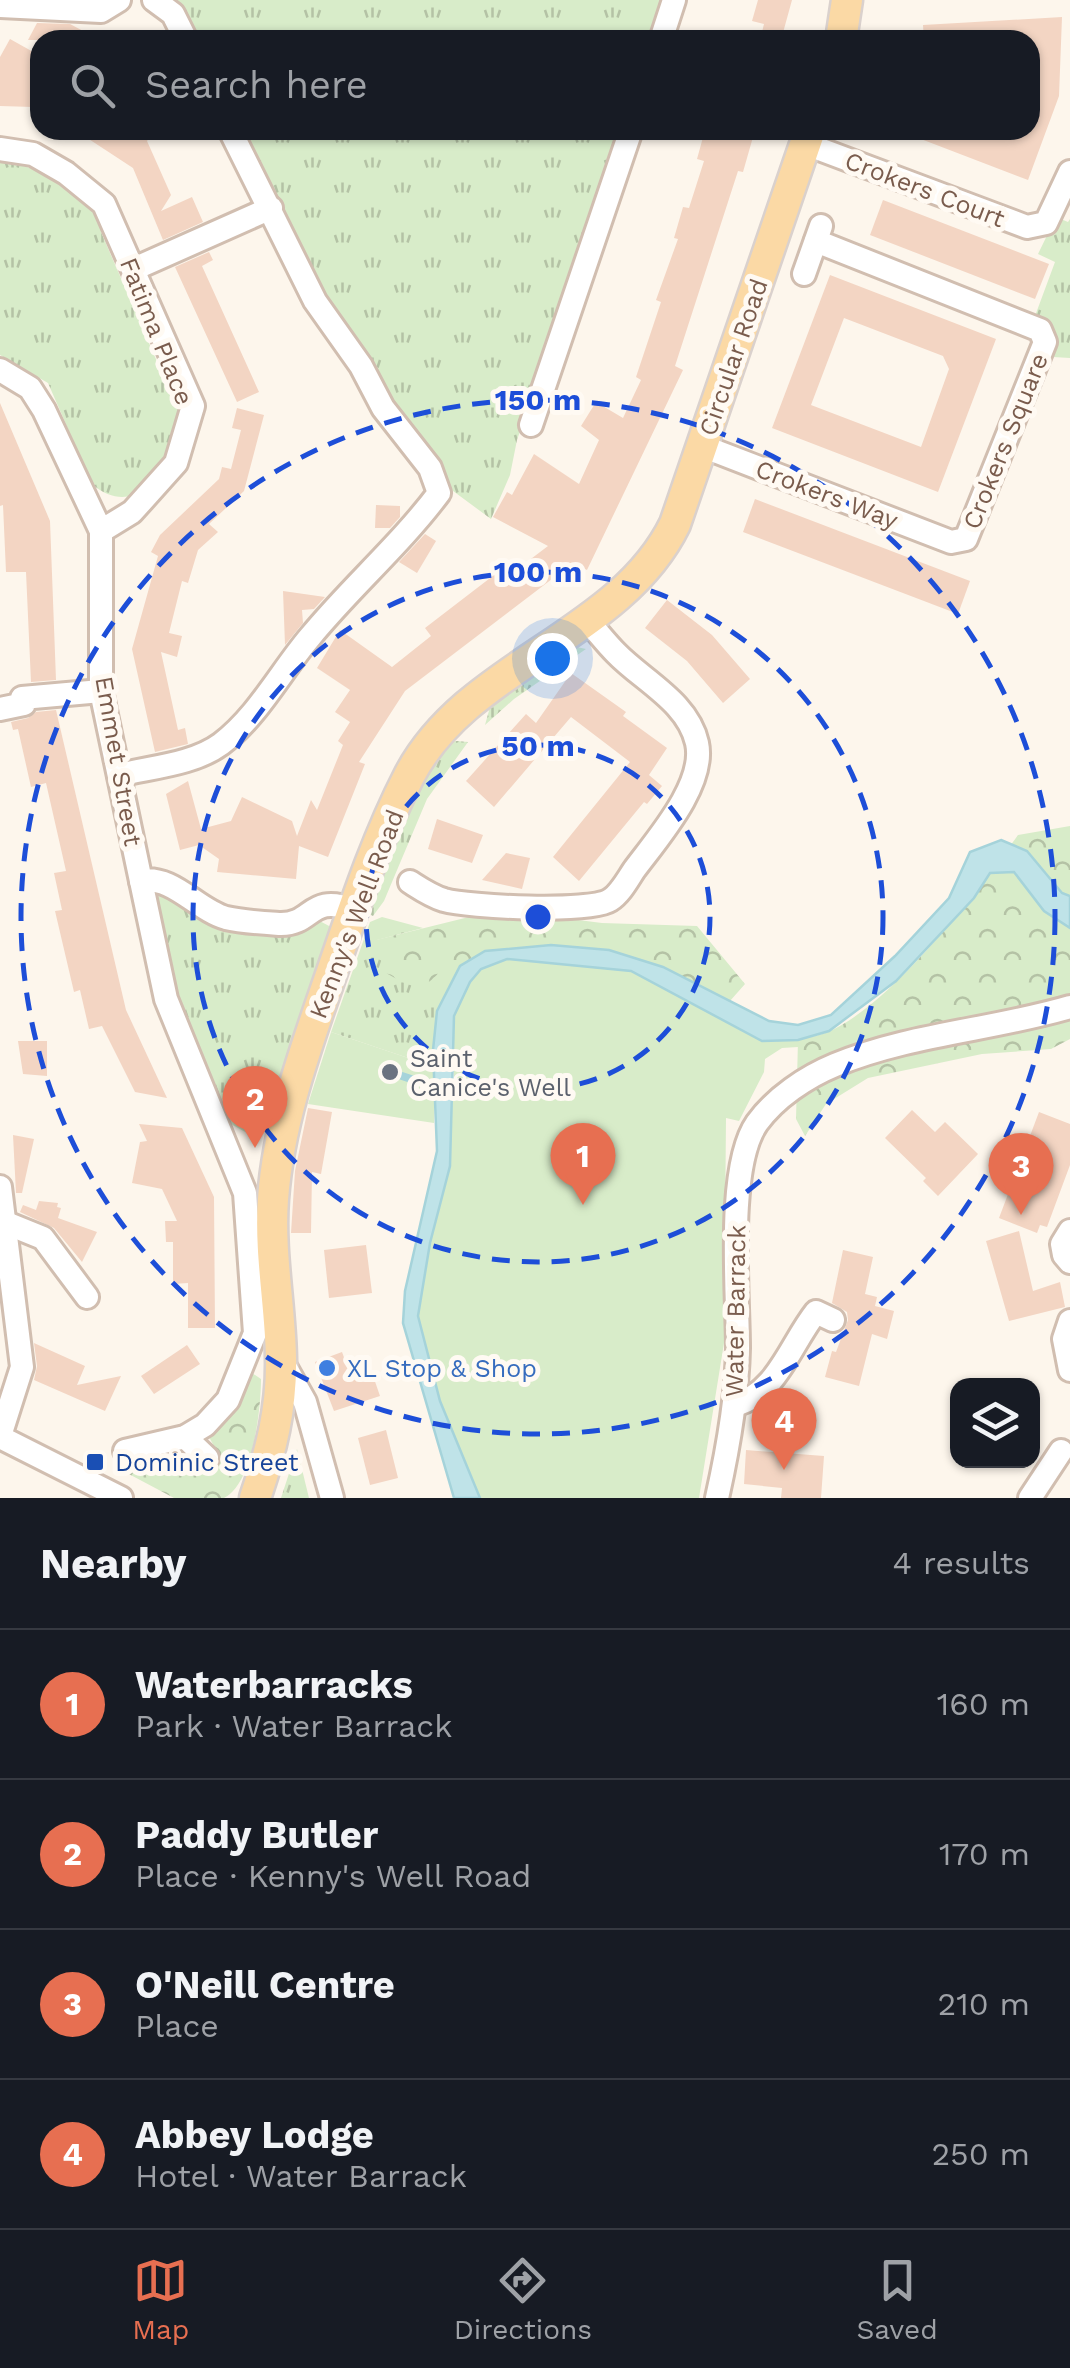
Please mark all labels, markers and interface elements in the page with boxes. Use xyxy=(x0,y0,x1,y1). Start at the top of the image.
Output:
search box xyxy=(30,30,1040,140)
icon: search xyxy=(65,58,120,113)
text: Search here xyxy=(145,63,368,107)
street label: Crokers Court xyxy=(841,146,1009,233)
street label: Fatima Place xyxy=(114,253,199,409)
street label: Circular Road xyxy=(693,275,774,439)
street label: Crokers Square xyxy=(957,349,1054,533)
text: 150 m xyxy=(495,382,581,417)
street label: Crokers Way xyxy=(751,454,902,535)
text: 100 m xyxy=(494,554,582,589)
your location xyxy=(527,633,578,684)
street label: Emmet Street xyxy=(89,674,148,849)
text: 50 m xyxy=(501,728,575,763)
street label: Kenny's Well Road xyxy=(303,806,410,1023)
centre of rings xyxy=(520,899,556,935)
place label: Saint Canice's Well xyxy=(410,1044,571,1102)
marker: Saint Canice's Well xyxy=(379,1061,401,1083)
pin: 2 xyxy=(222,1066,288,1148)
pin: 1 xyxy=(550,1122,616,1205)
pin: 3 xyxy=(988,1132,1054,1215)
street label: Water Barrack xyxy=(719,1224,752,1398)
place label: XL Stop & Shop xyxy=(347,1354,537,1383)
marker: XL Stop & Shop xyxy=(316,1357,338,1379)
map controls xyxy=(950,1378,1040,1468)
button: layers xyxy=(950,1378,1040,1468)
pin: 4 xyxy=(752,1388,816,1470)
place label: Dominic Street xyxy=(115,1448,299,1477)
marker: Dominic Street xyxy=(84,1451,106,1473)
text: Nearby xyxy=(40,1539,187,1588)
text: 4 results xyxy=(892,1544,1030,1582)
text: Waterbarracks xyxy=(135,1663,413,1707)
text: 1 xyxy=(66,1685,79,1723)
text: 160 m xyxy=(937,1685,1030,1723)
text: Park · Water Barrack xyxy=(135,1707,452,1745)
text: Paddy Butler xyxy=(135,1813,378,1857)
text: 2 xyxy=(63,1835,82,1873)
text: 170 m xyxy=(939,1835,1030,1873)
text: Place · Kenny's Well Road xyxy=(135,1857,531,1895)
text: O'Neill Centre xyxy=(135,1963,395,2007)
text: 3 xyxy=(63,1985,82,2023)
text: 210 m xyxy=(938,1985,1030,2023)
text: Place xyxy=(135,2007,219,2045)
text: Abbey Lodge xyxy=(135,2113,374,2157)
text: 4 xyxy=(62,2135,83,2173)
text: 250 m xyxy=(931,2135,1030,2173)
text: Hotel · Water Barrack xyxy=(135,2157,467,2195)
tab: Map xyxy=(132,2253,189,2346)
tab: Directions xyxy=(454,2253,592,2346)
tab: Saved xyxy=(856,2253,938,2346)

